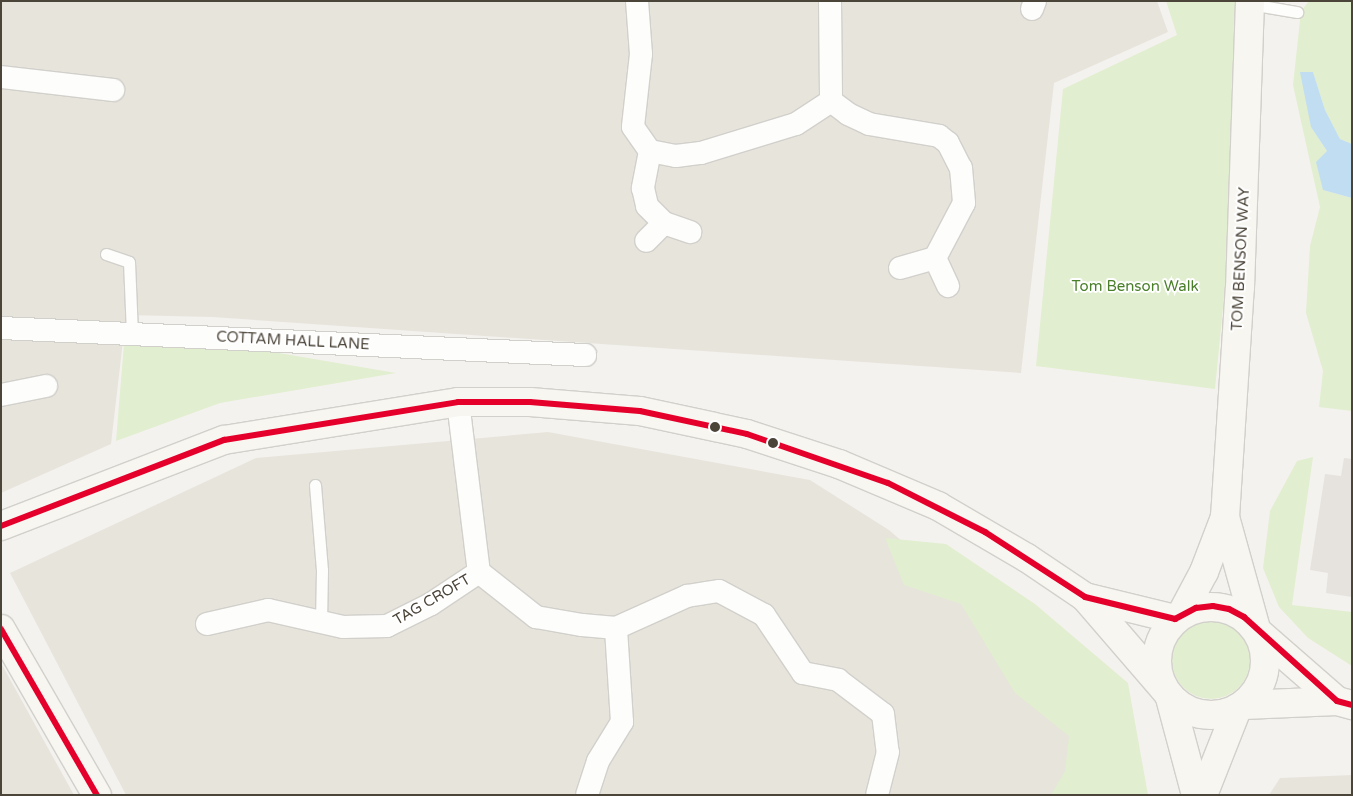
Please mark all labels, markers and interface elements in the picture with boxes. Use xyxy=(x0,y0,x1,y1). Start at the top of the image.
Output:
street label: TOM BENSON WAY xyxy=(1228,187,1254,331)
park label: Tom Benson Walk xyxy=(1071,278,1199,296)
street label: COTTAM HALL LANE xyxy=(216,328,370,354)
unlabelled marker xyxy=(710,422,720,432)
unlabelled marker xyxy=(768,438,778,448)
street label: TAG CROFT xyxy=(390,571,474,629)

